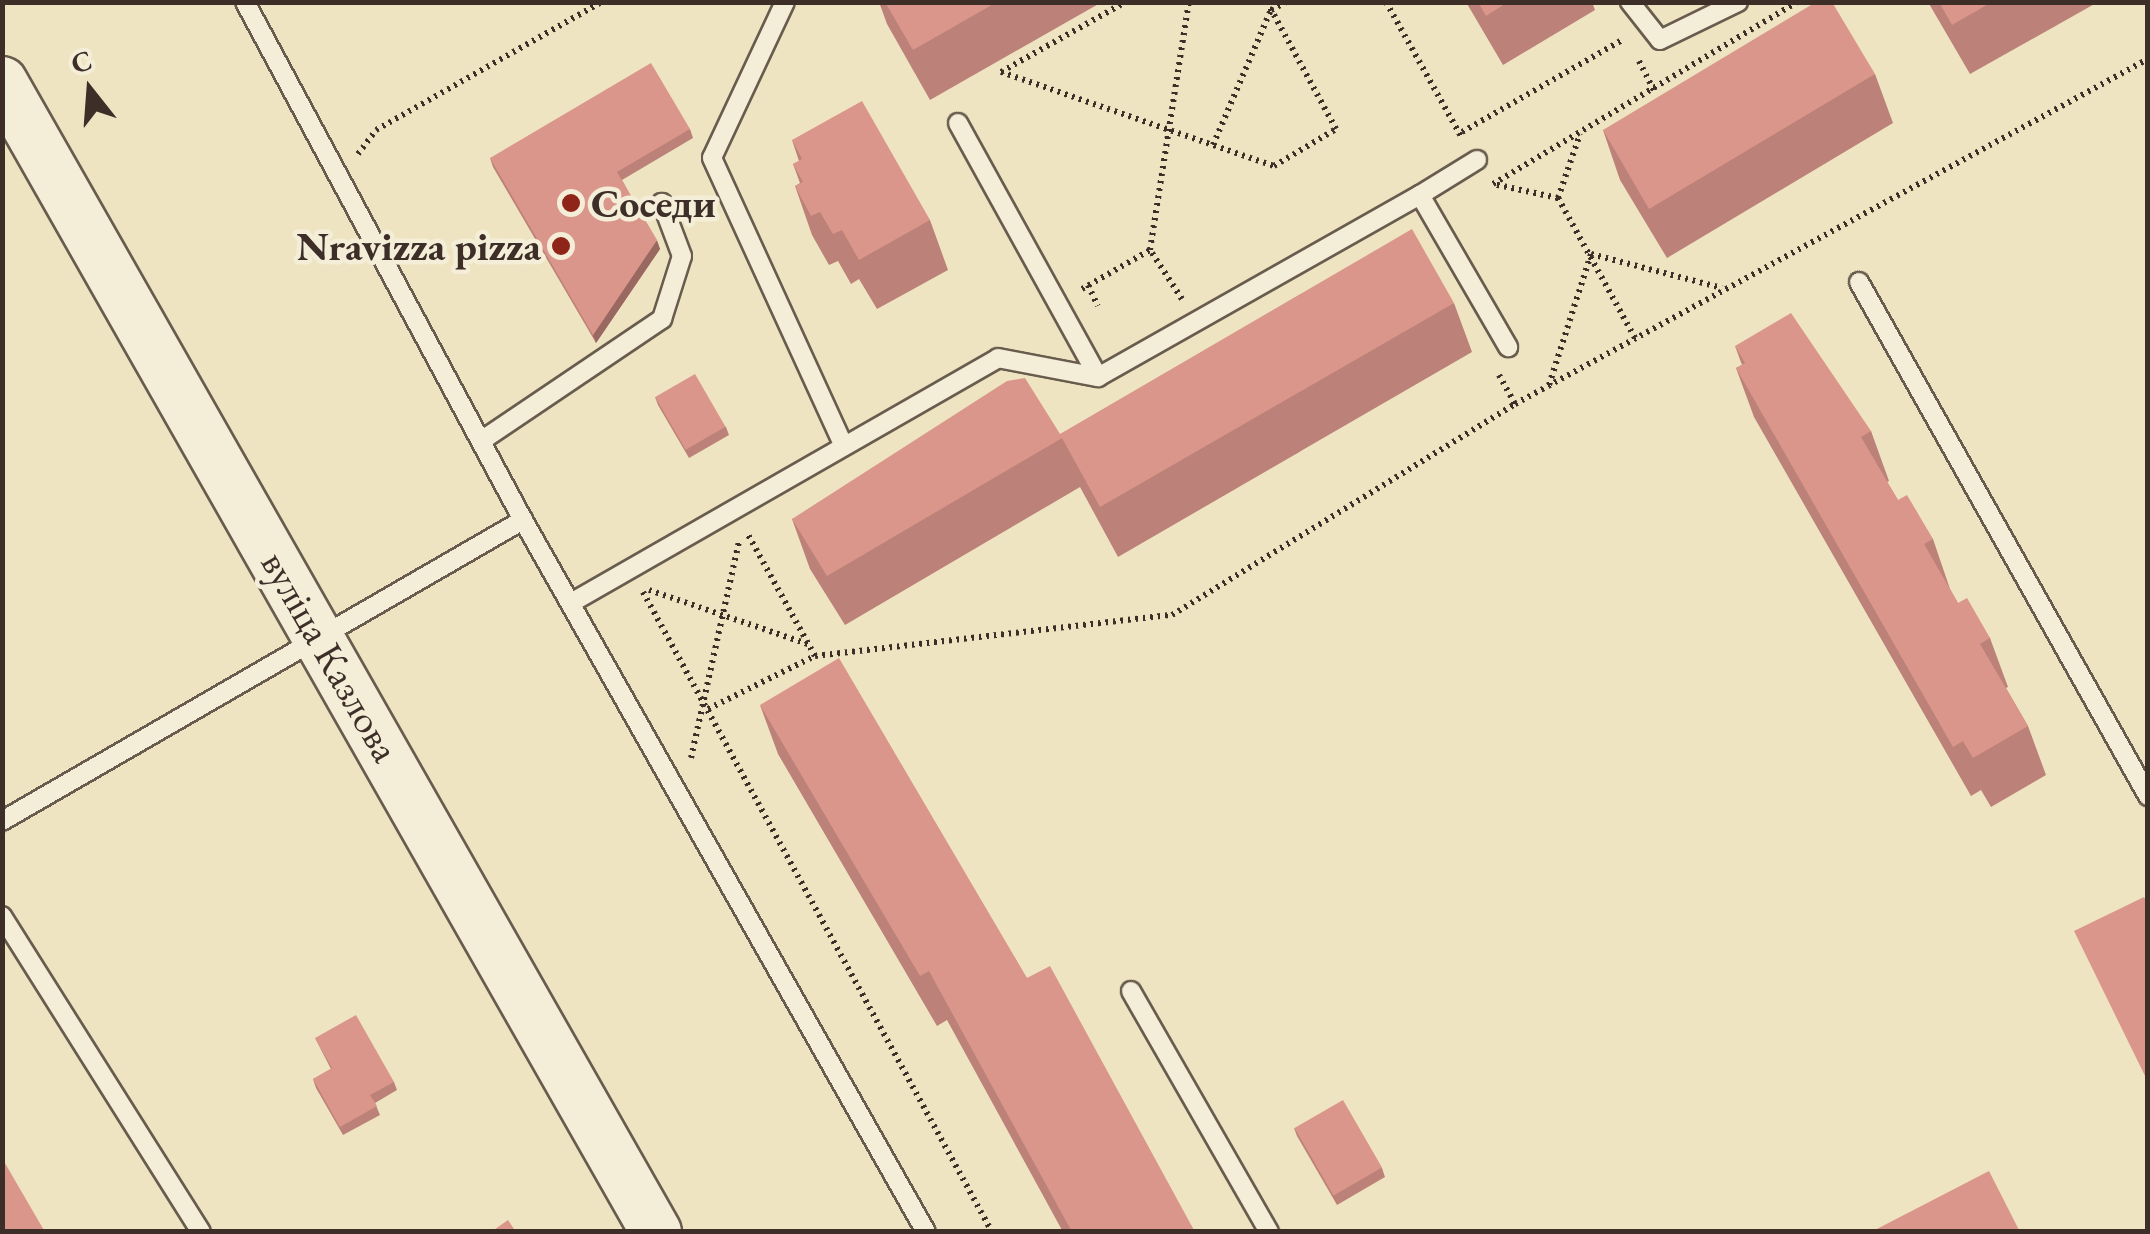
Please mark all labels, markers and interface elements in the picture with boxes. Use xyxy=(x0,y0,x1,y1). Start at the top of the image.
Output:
north arrow xyxy=(40,40,140,140)
text: С xyxy=(66,41,96,81)
place label: Соседи xyxy=(591,179,716,227)
marker: Соседи xyxy=(560,192,582,214)
place label: Nravizza pizza xyxy=(297,222,541,270)
marker: Nravizza pizza xyxy=(550,235,572,257)
street label: вуліца Казлова xyxy=(251,542,411,770)

